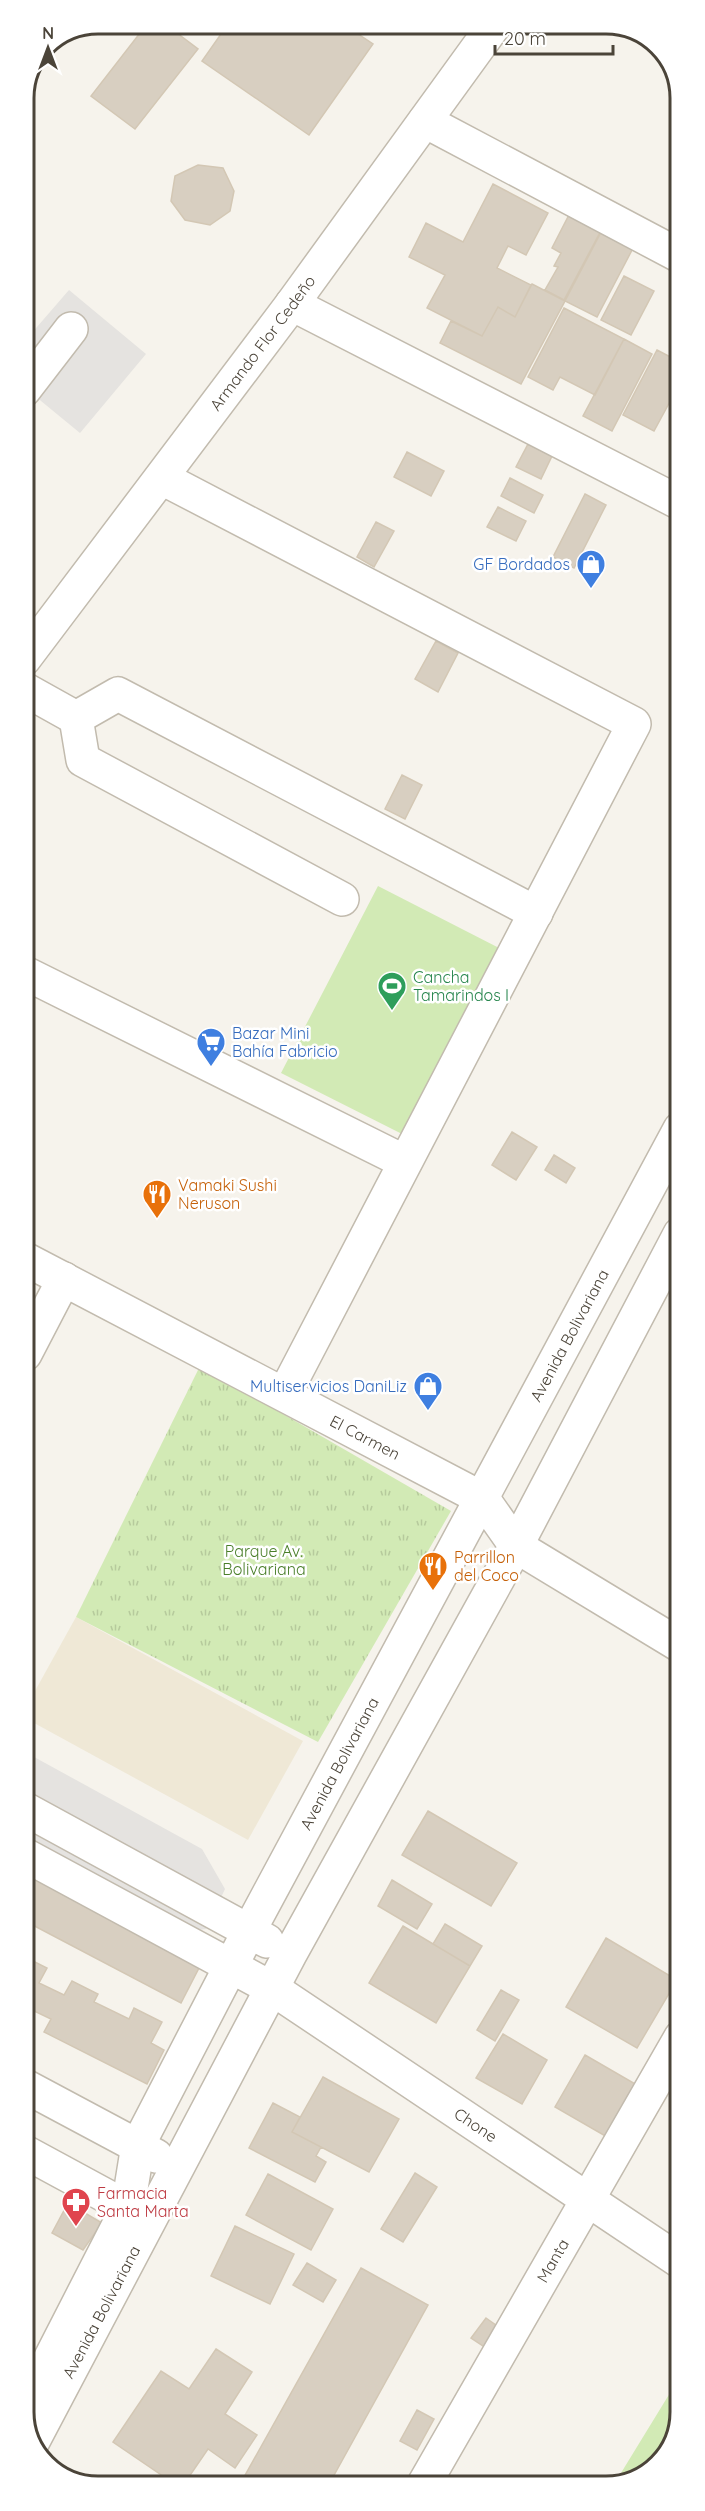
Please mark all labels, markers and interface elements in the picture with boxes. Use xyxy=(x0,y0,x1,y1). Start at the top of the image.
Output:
north arrow xyxy=(18,18,78,78)
scale bar xyxy=(495,18,614,56)
text: N xyxy=(42,23,54,43)
text: 20 m xyxy=(504,27,546,50)
street label: Armando Flor Cedeño xyxy=(205,271,320,414)
shop icon: GF Bordados xyxy=(575,548,607,590)
place label: GF Bordados xyxy=(473,554,570,574)
place label: Cancha Tamarindos I xyxy=(413,967,509,1005)
sports icon: Cancha Tamarindos I xyxy=(376,970,408,1012)
place label: Bazar Mini Bahía Fabricio xyxy=(232,1023,338,1061)
supermarket icon: Bazar Mini Bahía Fabricio xyxy=(195,1026,227,1068)
place label: Vamaki Sushi Neruson xyxy=(178,1175,277,1213)
restaurant icon: Vamaki Sushi Neruson xyxy=(141,1178,173,1220)
street label: Avenida Bolivariana xyxy=(525,1266,613,1405)
shop icon: Multiservicios DaniLiz xyxy=(412,1370,444,1412)
place label: Multiservicios DaniLiz xyxy=(250,1376,407,1396)
street label: El Carmen xyxy=(327,1411,404,1464)
park label: Parque Av. Bolivariana xyxy=(222,1541,306,1579)
place label: Parrillon del Coco xyxy=(454,1547,519,1585)
restaurant icon: Parrillon del Coco xyxy=(417,1550,449,1592)
street label: Avenida Bolivariana xyxy=(295,1694,383,1833)
street label: Chone xyxy=(451,2103,501,2146)
place label: Farmacia Santa Marta xyxy=(97,2183,189,2221)
pharmacy icon: Farmacia Santa Marta xyxy=(60,2186,92,2228)
street label: Manta xyxy=(532,2235,573,2286)
street label: Avenida Bolivariana xyxy=(58,2242,144,2382)

